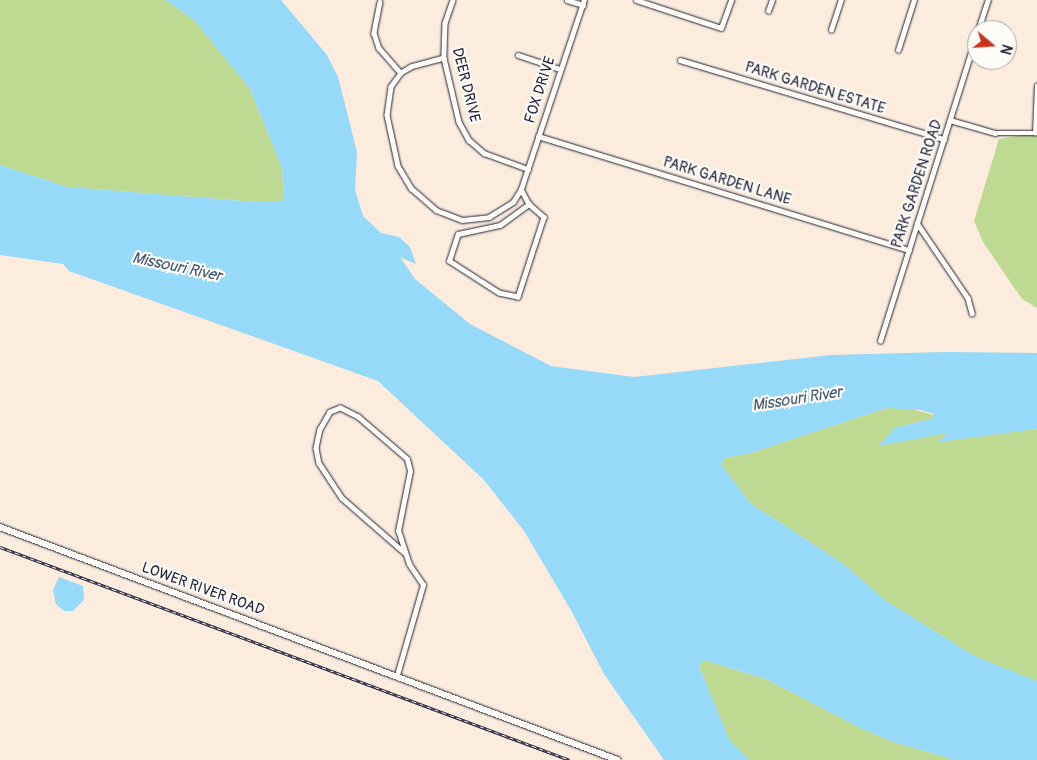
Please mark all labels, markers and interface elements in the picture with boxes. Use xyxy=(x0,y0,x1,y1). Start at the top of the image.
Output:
north arrow xyxy=(967,20,1017,70)
text: N xyxy=(996,42,1015,57)
street label: DEER DRIVE xyxy=(448,46,484,124)
street label: FOX DRIVE xyxy=(521,54,559,126)
street label: PARK GARDEN ESTATE xyxy=(743,58,887,118)
street label: PARK GARDEN ROAD xyxy=(888,118,946,250)
street label: PARK GARDEN LANE xyxy=(661,153,793,209)
water label: Missouri River xyxy=(131,248,223,286)
water label: Missouri River xyxy=(751,382,843,416)
street label: LOWER RIVER ROAD xyxy=(139,558,267,620)

